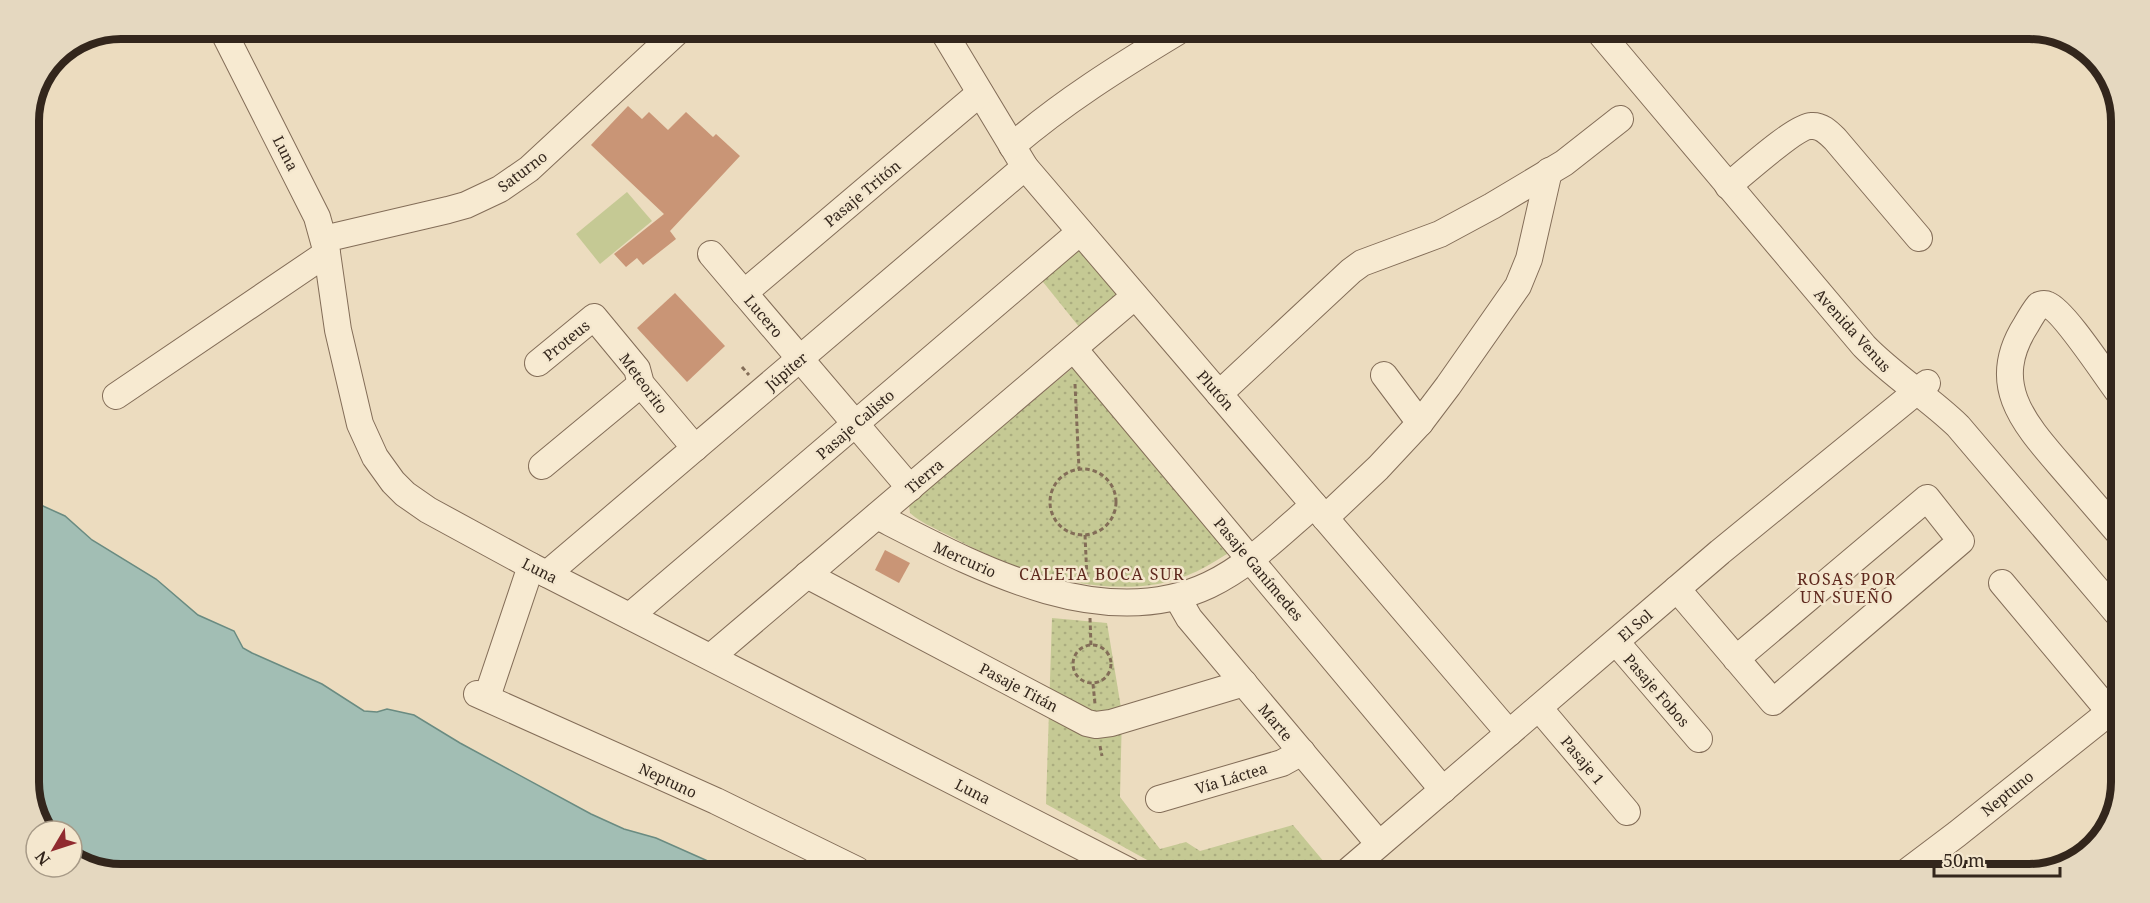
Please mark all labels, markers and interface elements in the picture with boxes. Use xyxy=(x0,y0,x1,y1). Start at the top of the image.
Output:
street label: Luna xyxy=(269,132,303,174)
street label: Saturno xyxy=(493,146,551,196)
street label: Pasaje Tritón xyxy=(820,155,905,231)
street label: Avenida Venus xyxy=(1810,284,1896,376)
street label: Lucero xyxy=(740,290,788,342)
street label: Proteus xyxy=(539,315,594,365)
street label: Júpiter xyxy=(760,348,811,395)
street label: Meteorito xyxy=(615,349,673,417)
street label: Plutón xyxy=(1193,366,1239,414)
street label: Pasaje Calisto xyxy=(812,385,898,463)
street label: Tierra xyxy=(901,454,947,498)
street label: Pasaje Ganímedes xyxy=(1210,513,1308,625)
street label: Mercurio xyxy=(931,536,999,582)
street label: Luna xyxy=(519,553,561,587)
district label: CALETA BOCA SUR xyxy=(1019,563,1185,585)
district label: ROSAS POR UN SUEÑO xyxy=(1797,568,1897,608)
street label: El Sol xyxy=(1614,604,1657,645)
street label: Pasaje Fobos xyxy=(1620,649,1694,731)
street label: Pasaje Titán xyxy=(976,658,1062,716)
street label: Marte xyxy=(1255,699,1297,745)
street label: Pasaje 1 xyxy=(1557,732,1609,788)
street label: Neptuno xyxy=(636,758,700,802)
street label: Vía Láctea xyxy=(1193,758,1269,798)
street label: Neptuno xyxy=(1977,766,2037,820)
street label: Luna xyxy=(952,774,994,808)
north arrow xyxy=(24,819,84,879)
scale bar xyxy=(1934,840,2060,878)
text: N xyxy=(30,846,55,870)
text: 50 m xyxy=(1943,848,1985,872)

